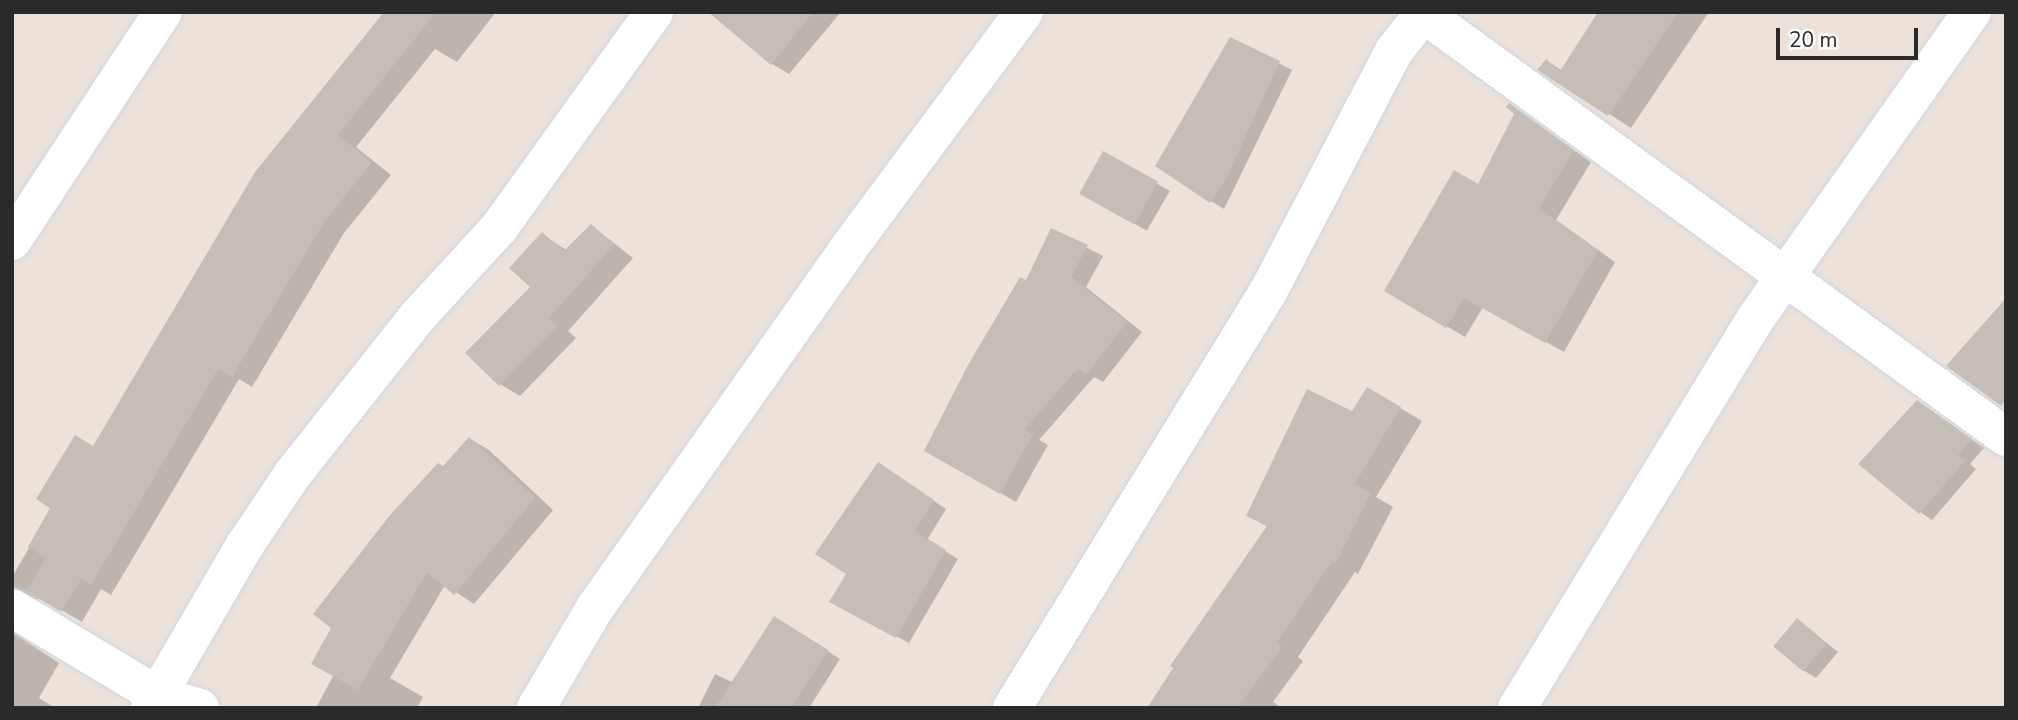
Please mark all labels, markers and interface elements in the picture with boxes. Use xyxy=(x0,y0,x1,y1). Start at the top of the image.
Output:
scale bar xyxy=(1780,14,1922,58)
text: 20 m xyxy=(1789,26,1838,54)

